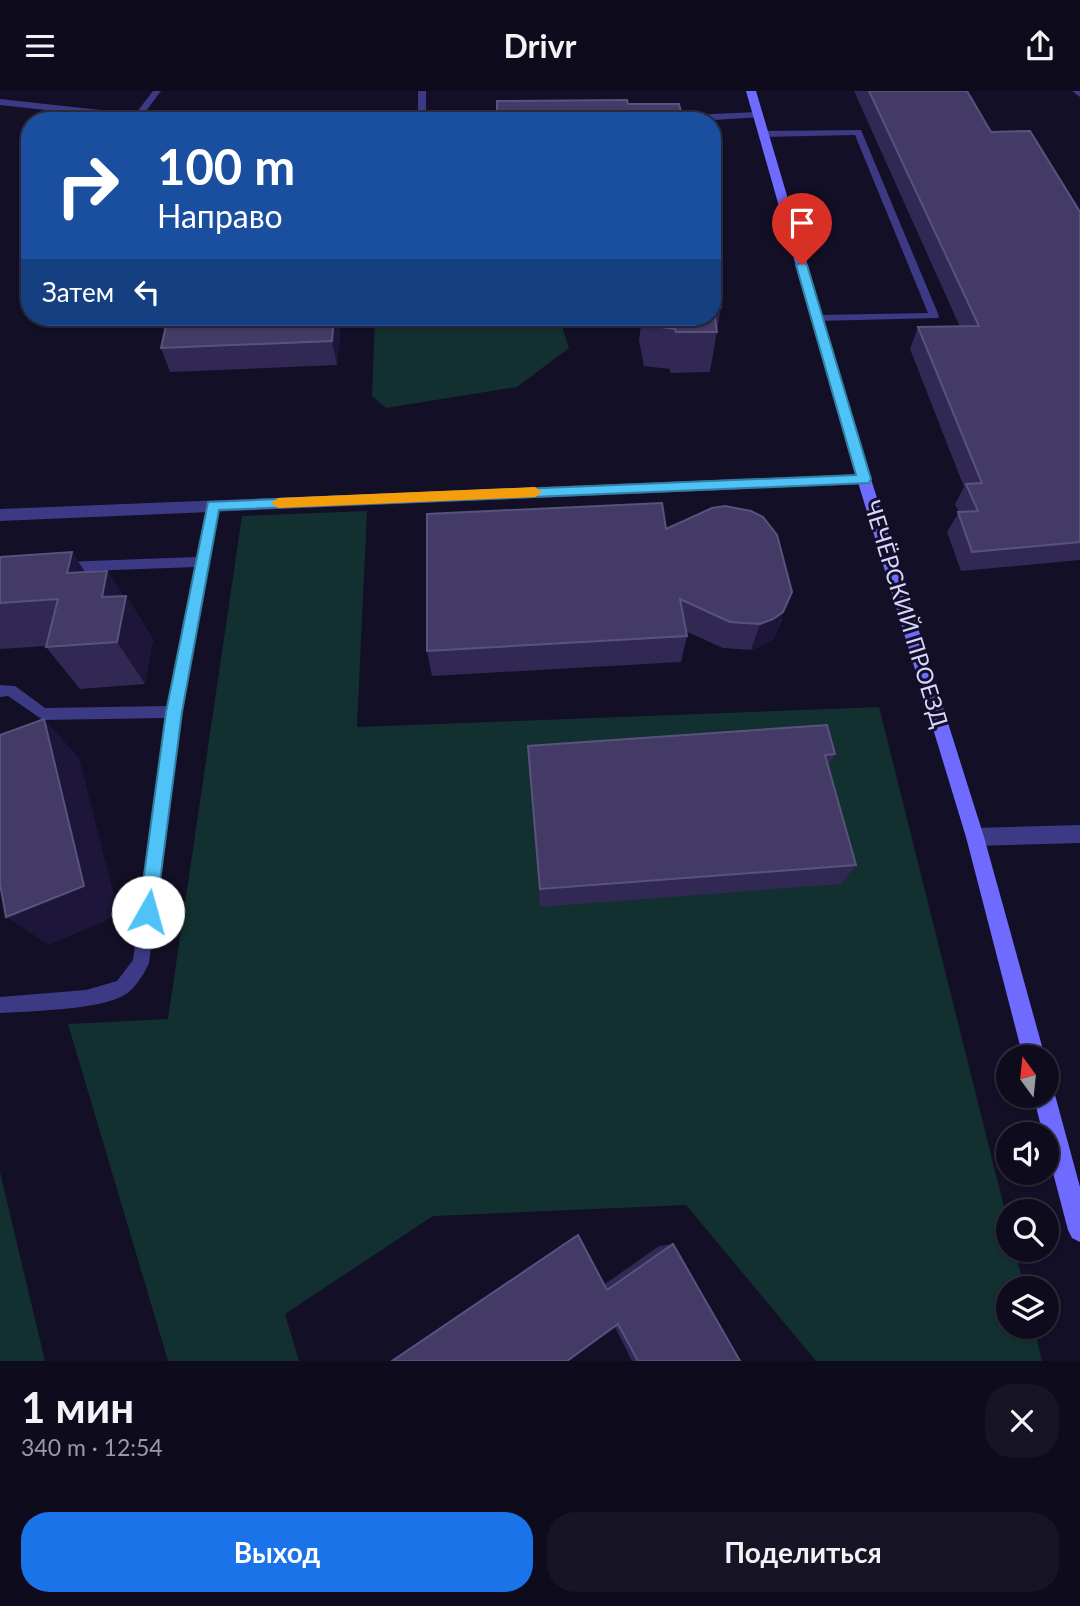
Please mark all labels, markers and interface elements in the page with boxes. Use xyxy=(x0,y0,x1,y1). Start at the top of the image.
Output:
text: Drivr xyxy=(504,26,576,65)
icon: menu xyxy=(21,27,59,65)
icon: share xyxy=(1021,27,1059,65)
text: 100 m xyxy=(157,137,295,195)
icon: right xyxy=(42,140,133,231)
pin xyxy=(772,193,832,265)
text: Направо xyxy=(157,196,283,235)
icon: arrive xyxy=(783,204,821,242)
icon: left xyxy=(128,273,166,311)
text: Затем xyxy=(42,276,114,308)
street label: ЧЕЧЁРСКИЙ ПРОЕЗД xyxy=(859,497,955,731)
position arrow xyxy=(111,875,185,949)
north arrow xyxy=(996,1045,1059,1108)
map controls xyxy=(996,1045,1059,1339)
button: sound xyxy=(996,1122,1059,1185)
button: search xyxy=(996,1199,1059,1262)
button: layers xyxy=(996,1276,1059,1339)
text: 1 мин xyxy=(21,1382,134,1432)
button: close xyxy=(985,1384,1059,1458)
text: 340 m · 12:54 xyxy=(21,1433,163,1461)
button: Выход xyxy=(21,1512,533,1592)
button: Поделиться xyxy=(547,1512,1059,1592)

